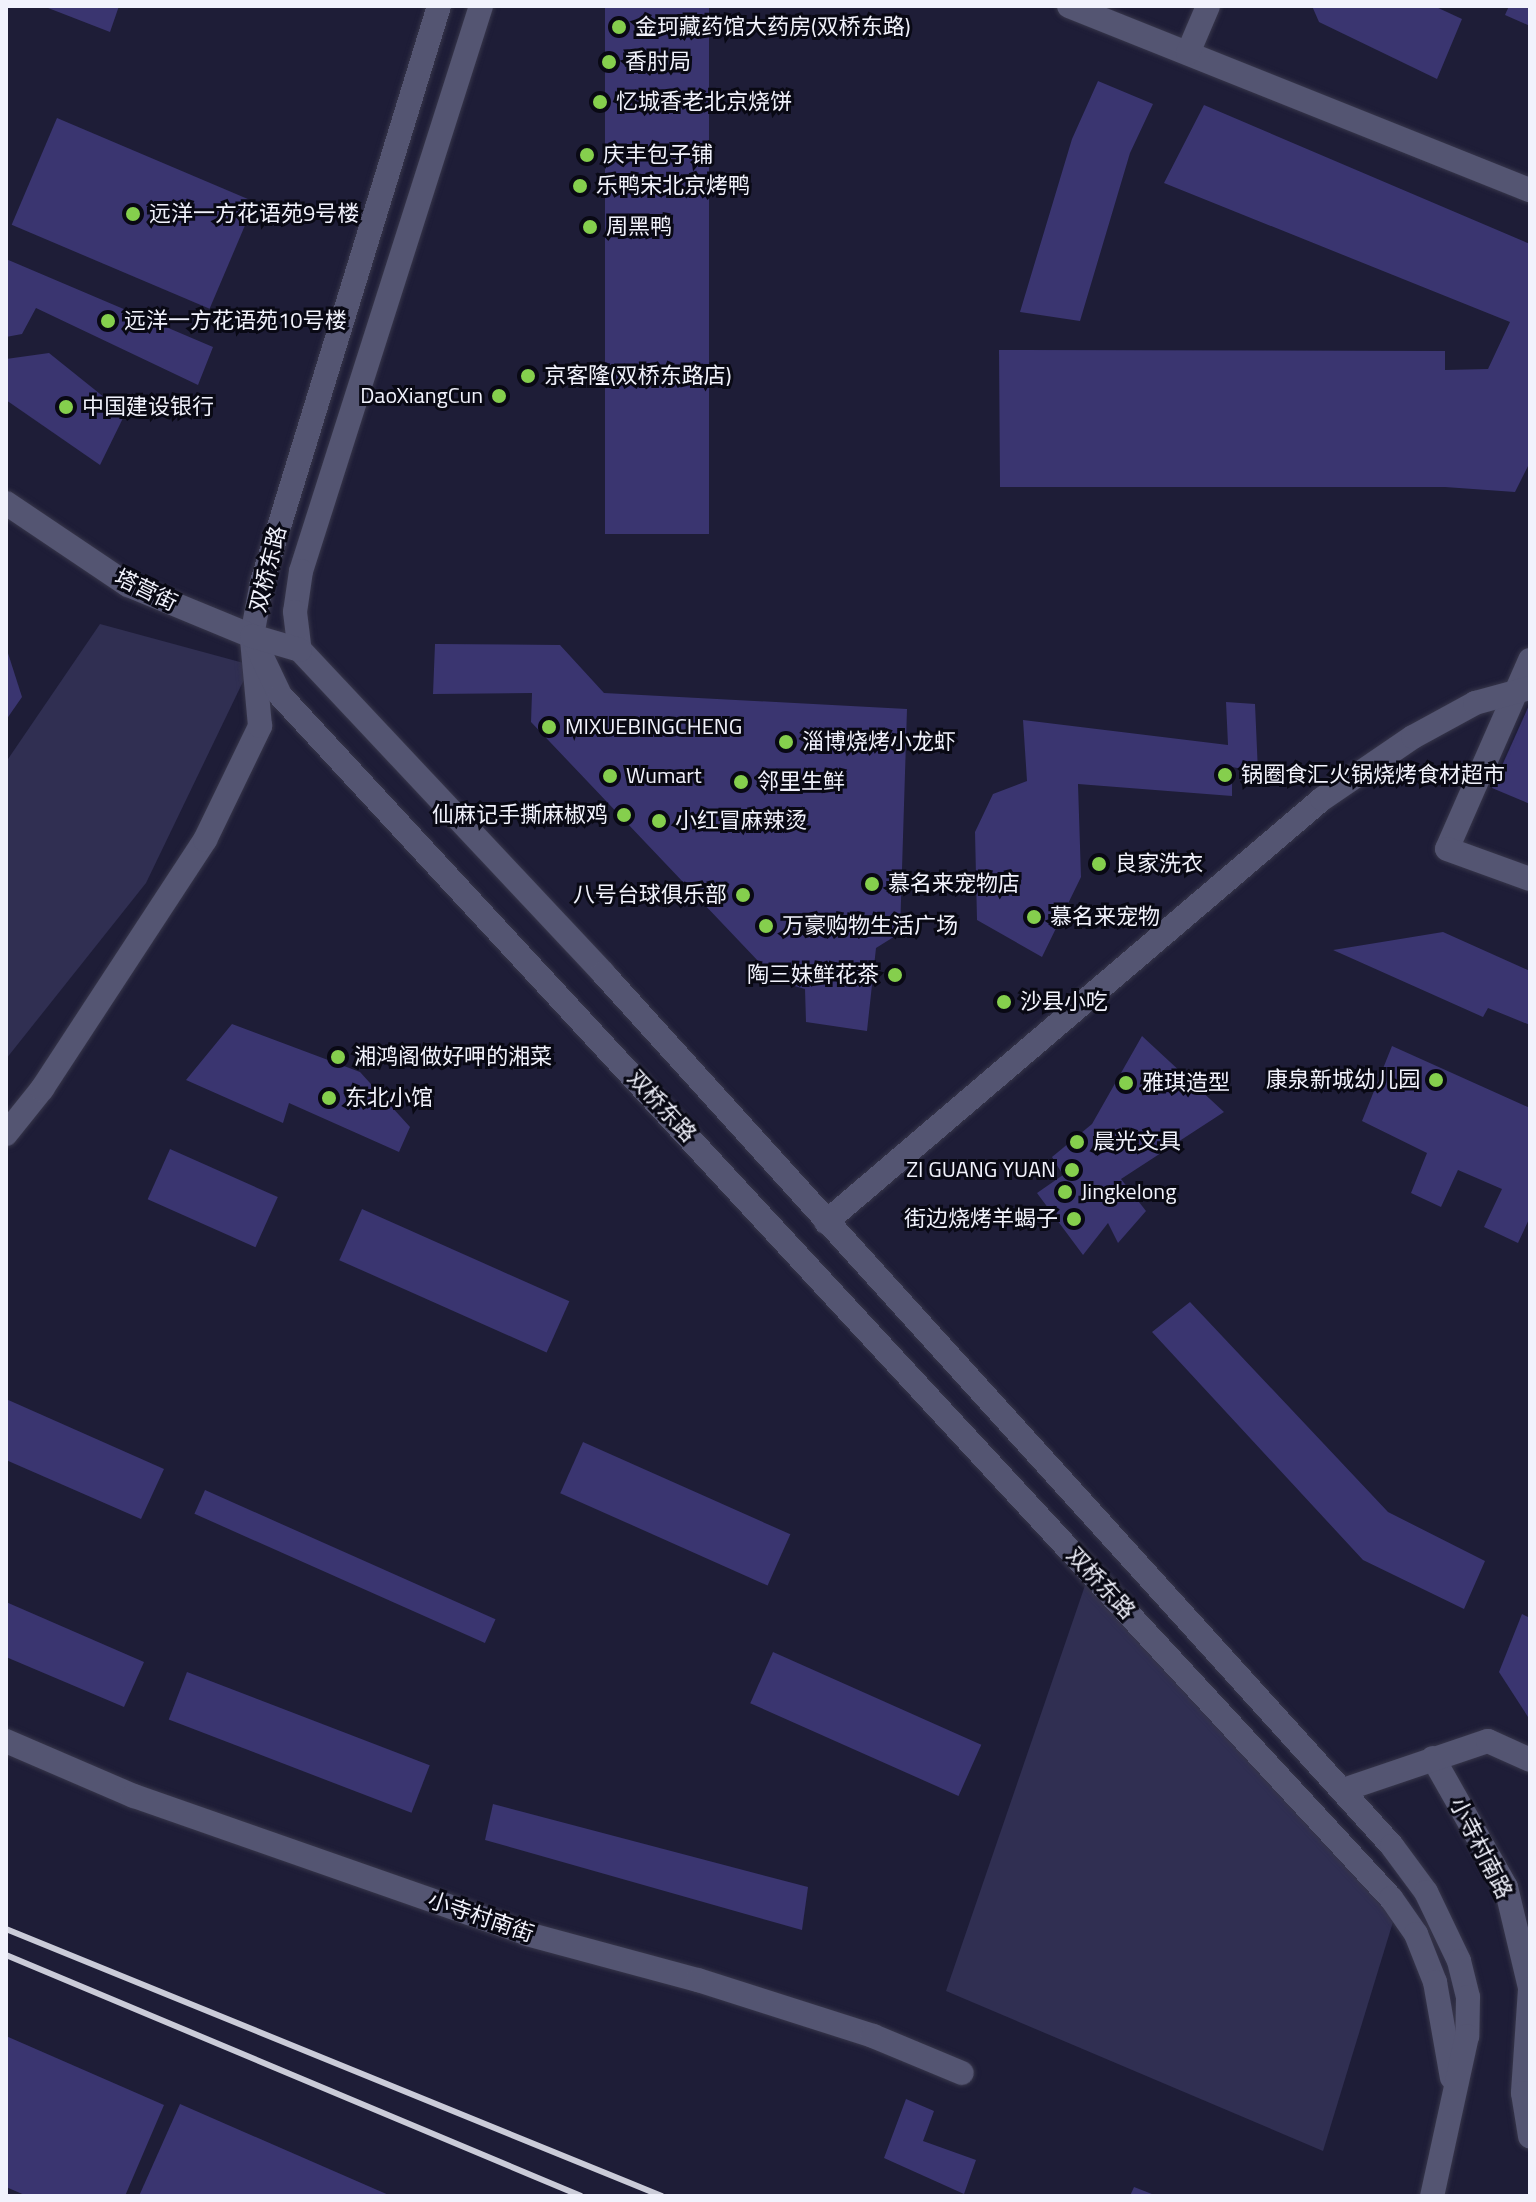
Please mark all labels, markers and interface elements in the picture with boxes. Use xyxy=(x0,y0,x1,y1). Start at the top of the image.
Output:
place label: 金珂藏药馆大药房(双桥东路) xyxy=(635,14,911,40)
marker: 金珂藏药馆大药房(双桥东路) xyxy=(610,18,628,36)
place label: 香肘局 xyxy=(625,49,691,75)
marker: 香肘局 xyxy=(600,53,618,71)
place label: 忆城香老北京烧饼 xyxy=(616,89,792,115)
marker: 忆城香老北京烧饼 xyxy=(591,93,609,111)
place label: 庆丰包子铺 xyxy=(603,142,713,168)
marker: 庆丰包子铺 xyxy=(578,146,596,164)
place label: 乐鸭宋北京烤鸭 xyxy=(596,173,750,199)
marker: 乐鸭宋北京烤鸭 xyxy=(571,177,589,195)
place label: 远洋一方花语苑9号楼 xyxy=(149,201,359,227)
marker: 远洋一方花语苑9号楼 xyxy=(124,205,142,223)
place label: 周黑鸭 xyxy=(606,214,672,240)
marker: 周黑鸭 xyxy=(581,218,599,236)
place label: 远洋一方花语苑10号楼 xyxy=(124,308,347,334)
marker: 远洋一方花语苑10号楼 xyxy=(99,312,117,330)
place label: 京客隆(双桥东路店) xyxy=(544,363,732,389)
marker: 京客隆(双桥东路店) xyxy=(519,367,537,385)
place label: DaoXiangCun xyxy=(360,383,483,409)
marker: DaoXiangCun xyxy=(490,387,508,405)
place label: 中国建设银行 xyxy=(82,394,214,420)
marker: 中国建设银行 xyxy=(57,398,75,416)
street label: 双桥东路 xyxy=(245,523,291,615)
street label: 塔营街 xyxy=(111,564,181,616)
place label: MIXUEBINGCHENG xyxy=(565,714,742,740)
marker: MIXUEBINGCHENG xyxy=(540,718,558,736)
place label: 淄博烧烤小龙虾 xyxy=(802,729,956,755)
marker: 淄博烧烤小龙虾 xyxy=(777,733,795,751)
place label: 锅圈食汇火锅烧烤食材超市 xyxy=(1241,762,1505,788)
place label: Wumart xyxy=(626,763,702,789)
marker: 锅圈食汇火锅烧烤食材超市 xyxy=(1216,766,1234,784)
marker: Wumart xyxy=(601,767,619,785)
place label: 邻里生鲜 xyxy=(757,769,845,795)
marker: 邻里生鲜 xyxy=(732,773,750,791)
place label: 仙麻记手撕麻椒鸡 xyxy=(432,802,608,828)
marker: 仙麻记手撕麻椒鸡 xyxy=(615,806,633,824)
place label: 小红冒麻辣烫 xyxy=(675,808,807,834)
marker: 小红冒麻辣烫 xyxy=(650,812,668,830)
place label: 良家洗衣 xyxy=(1115,851,1203,877)
marker: 良家洗衣 xyxy=(1090,855,1108,873)
place label: 慕名来宠物店 xyxy=(888,871,1020,897)
marker: 慕名来宠物店 xyxy=(863,875,881,893)
place label: 八号台球俱乐部 xyxy=(573,882,727,908)
marker: 八号台球俱乐部 xyxy=(734,886,752,904)
place label: 慕名来宠物 xyxy=(1050,904,1160,930)
marker: 慕名来宠物 xyxy=(1025,908,1043,926)
place label: 万豪购物生活广场 xyxy=(782,913,958,939)
marker: 万豪购物生活广场 xyxy=(757,917,775,935)
place label: 陶三妹鲜花茶 xyxy=(747,962,879,988)
marker: 陶三妹鲜花茶 xyxy=(886,966,904,984)
place label: 沙县小吃 xyxy=(1020,989,1108,1015)
marker: 沙县小吃 xyxy=(995,993,1013,1011)
place label: 湘鸿阁做好呷的湘菜 xyxy=(354,1044,552,1070)
marker: 湘鸿阁做好呷的湘菜 xyxy=(329,1048,347,1066)
street label: 双桥东路 xyxy=(622,1065,702,1147)
place label: 康泉新城幼儿园 xyxy=(1266,1067,1420,1093)
place label: 雅琪造型 xyxy=(1142,1070,1230,1096)
marker: 康泉新城幼儿园 xyxy=(1427,1071,1445,1089)
marker: 雅琪造型 xyxy=(1117,1074,1135,1092)
place label: 东北小馆 xyxy=(345,1085,433,1111)
marker: 东北小馆 xyxy=(320,1089,338,1107)
place label: 晨光文具 xyxy=(1093,1129,1181,1155)
marker: 晨光文具 xyxy=(1068,1133,1086,1151)
place label: ZI GUANG YUAN xyxy=(906,1157,1056,1183)
marker: ZI GUANG YUAN xyxy=(1063,1161,1081,1179)
place label: Jingkelong xyxy=(1081,1179,1176,1205)
marker: Jingkelong xyxy=(1056,1183,1074,1201)
place label: 街边烧烤羊蝎子 xyxy=(904,1206,1058,1232)
marker: 街边烧烤羊蝎子 xyxy=(1065,1210,1083,1228)
street label: 双桥东路 xyxy=(1061,1542,1141,1624)
street label: 小寺村南路 xyxy=(1444,1793,1518,1903)
street label: 小寺村南街 xyxy=(425,1887,537,1947)

